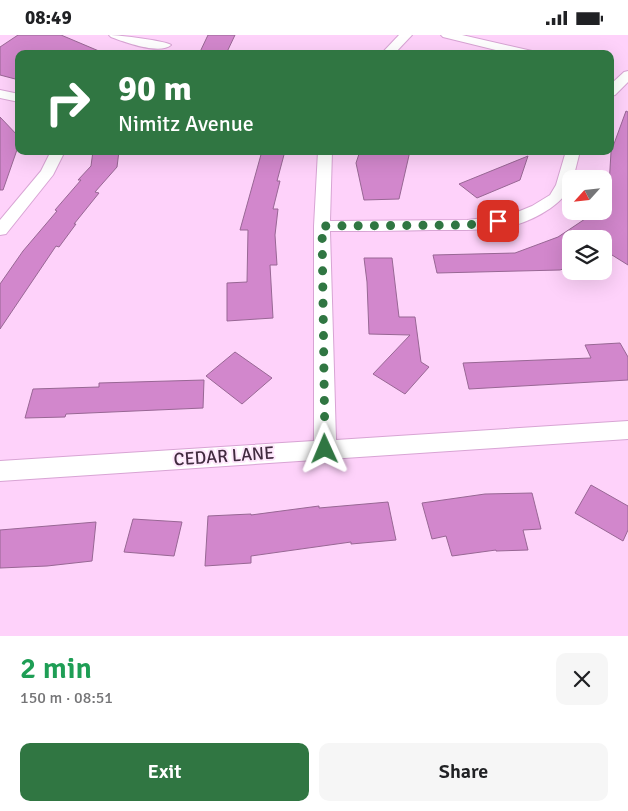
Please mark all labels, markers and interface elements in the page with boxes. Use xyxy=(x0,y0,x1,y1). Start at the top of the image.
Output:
text: 08:49 xyxy=(25,6,72,30)
text: 90 m xyxy=(118,67,192,110)
icon: right xyxy=(35,70,100,135)
text: Nimitz Avenue xyxy=(118,110,254,137)
north arrow xyxy=(562,170,612,220)
map controls xyxy=(562,170,612,280)
pin xyxy=(477,200,519,242)
icon: arrive xyxy=(484,207,512,235)
button: layers xyxy=(562,230,612,280)
position arrow xyxy=(298,422,350,474)
street label: CEDAR LANE xyxy=(173,442,275,470)
text: 2 min xyxy=(20,650,92,687)
button: close xyxy=(556,653,608,705)
text: 150 m · 08:51 xyxy=(20,688,113,708)
button: Exit xyxy=(20,743,309,801)
button: Share xyxy=(319,743,608,801)

